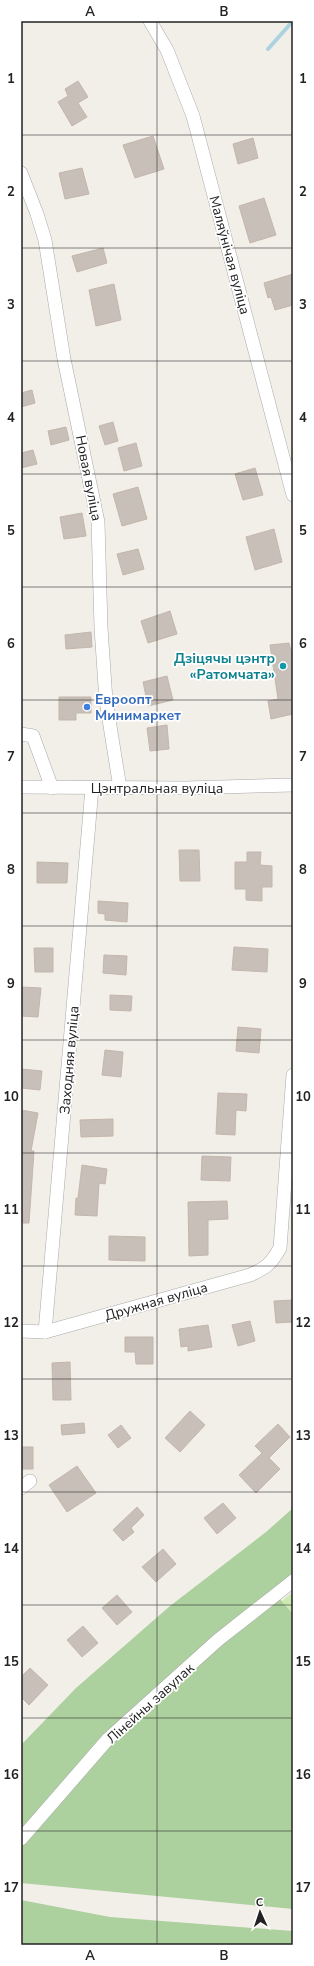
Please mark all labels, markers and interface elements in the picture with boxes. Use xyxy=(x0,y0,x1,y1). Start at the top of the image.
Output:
text: A xyxy=(85,3,95,21)
text: B xyxy=(220,3,229,21)
text: 1 xyxy=(7,70,15,88)
text: 1 xyxy=(299,70,307,88)
text: 2 xyxy=(7,183,15,201)
text: 2 xyxy=(299,183,307,201)
street label: Маляўнічая вуліца xyxy=(205,194,255,317)
text: 3 xyxy=(7,296,15,314)
text: 3 xyxy=(299,296,307,314)
text: 4 xyxy=(7,409,15,427)
text: 4 xyxy=(299,409,307,427)
street label: Новая вуліца xyxy=(71,434,106,523)
text: 5 xyxy=(7,522,15,540)
text: 5 xyxy=(299,522,307,540)
text: 6 xyxy=(7,635,15,653)
text: 6 xyxy=(299,635,307,653)
place label: Дзіцячы цэнтр «Ратомчата» xyxy=(174,649,275,684)
marker: Дзіцячы цэнтр «Ратомчата» xyxy=(278,661,288,671)
place label: Евроопт Минимаркет xyxy=(95,690,181,725)
marker: Евроопт Минимаркет xyxy=(82,702,92,712)
text: 7 xyxy=(7,748,15,766)
text: 7 xyxy=(299,748,307,766)
street label: Цэнтральная вуліца xyxy=(91,779,223,798)
text: 8 xyxy=(7,861,15,879)
text: 8 xyxy=(299,861,307,879)
text: 9 xyxy=(7,975,15,993)
text: 9 xyxy=(299,975,307,993)
street label: Заходняя вуліца xyxy=(55,1005,84,1115)
text: 10 xyxy=(3,1088,19,1106)
text: 10 xyxy=(295,1088,311,1106)
text: 11 xyxy=(3,1201,19,1219)
text: 11 xyxy=(295,1201,311,1219)
street label: Дружная вуліца xyxy=(102,1278,210,1325)
text: 12 xyxy=(3,1314,19,1332)
text: 12 xyxy=(295,1314,311,1332)
text: 13 xyxy=(3,1427,19,1445)
text: 13 xyxy=(295,1427,311,1445)
text: 14 xyxy=(3,1540,19,1558)
text: 14 xyxy=(295,1540,311,1558)
text: 15 xyxy=(3,1653,19,1671)
text: 15 xyxy=(295,1653,311,1671)
street label: Лінейны завулак xyxy=(102,1658,199,1748)
text: 16 xyxy=(3,1766,19,1784)
text: 16 xyxy=(295,1766,311,1784)
text: 17 xyxy=(3,1879,19,1897)
text: 17 xyxy=(295,1879,311,1897)
north arrow xyxy=(240,1892,280,1932)
text: С xyxy=(255,1895,264,1910)
text: A xyxy=(85,1947,95,1965)
text: B xyxy=(220,1947,229,1965)

